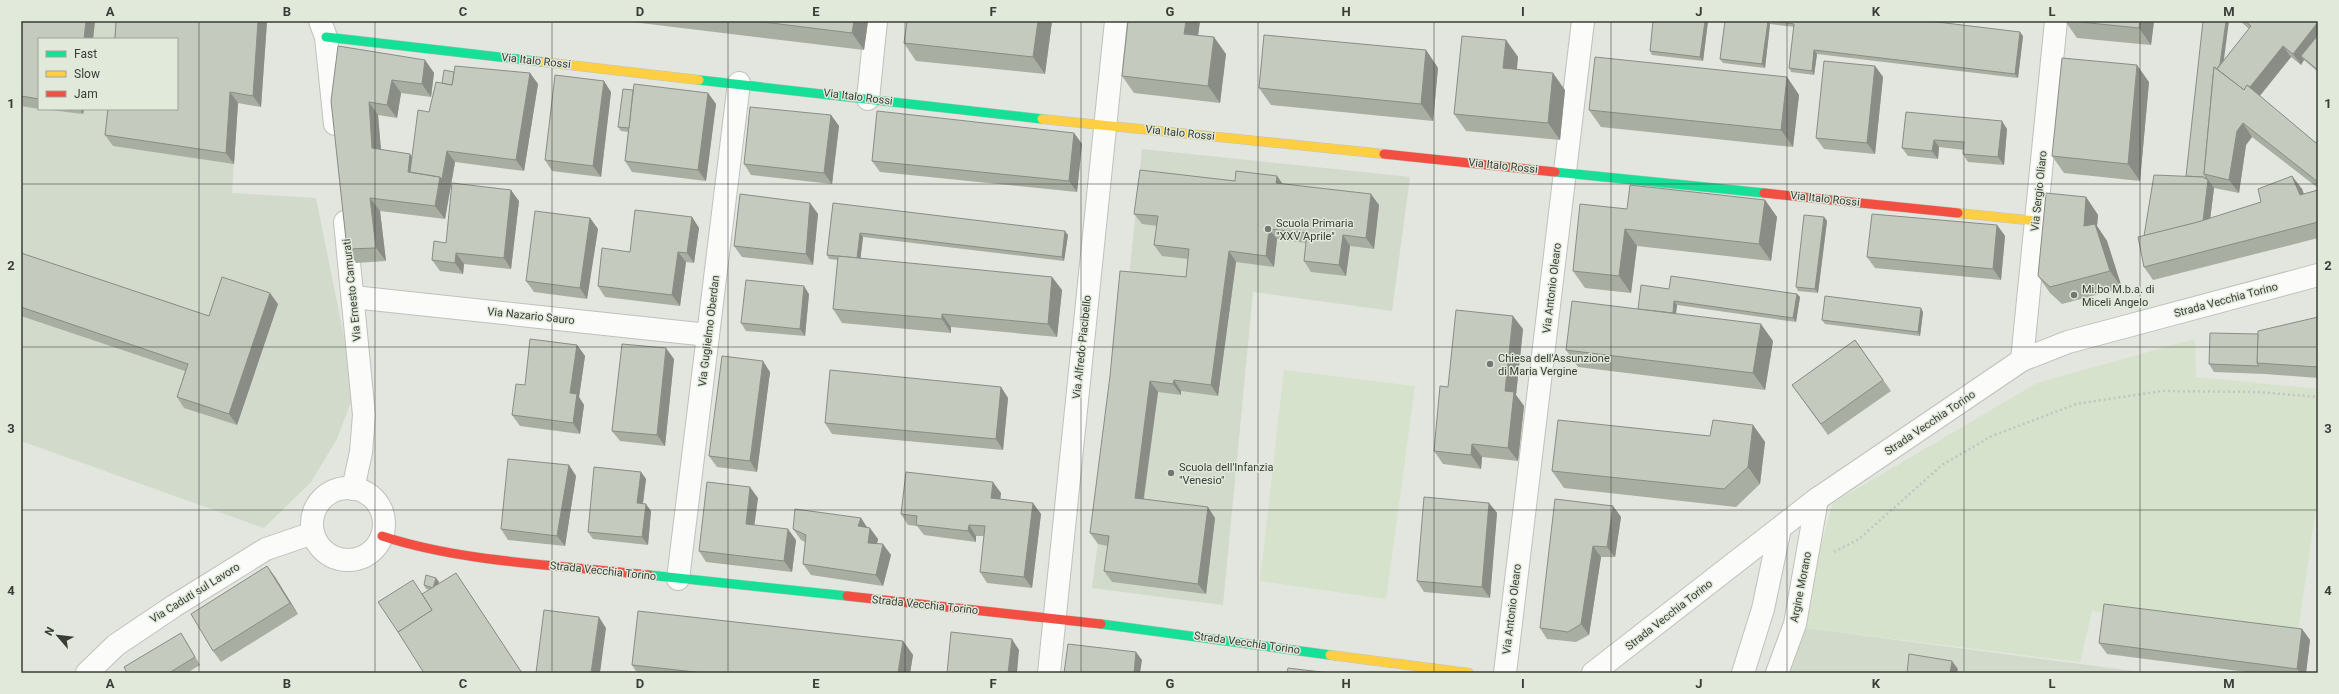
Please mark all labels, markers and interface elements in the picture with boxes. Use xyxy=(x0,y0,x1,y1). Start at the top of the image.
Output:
text: A xyxy=(106,4,115,19)
text: B xyxy=(283,4,291,19)
text: C xyxy=(459,4,468,19)
text: D xyxy=(636,4,644,19)
text: E xyxy=(812,4,820,19)
text: F xyxy=(989,4,997,19)
text: G xyxy=(1166,4,1175,19)
text: H xyxy=(1341,4,1351,19)
text: I xyxy=(1521,4,1525,19)
text: J xyxy=(1695,4,1703,19)
text: K xyxy=(1872,4,1881,19)
text: L xyxy=(2048,4,2056,19)
text: M xyxy=(2223,4,2235,19)
legend xyxy=(38,38,178,110)
text: Fast xyxy=(74,47,97,61)
street label: Via Italo Rossi xyxy=(501,51,571,71)
text: Slow xyxy=(74,67,100,81)
street label: Via Italo Rossi xyxy=(823,86,893,108)
text: Jam xyxy=(74,87,98,101)
text: 1 xyxy=(7,96,15,111)
text: 1 xyxy=(2324,96,2332,111)
street label: Via Italo Rossi xyxy=(1145,123,1215,143)
street label: Via Sergio Oliaro xyxy=(2028,150,2050,232)
street label: Via Italo Rossi xyxy=(1468,156,1538,176)
street label: Via Italo Rossi xyxy=(1790,189,1860,209)
place label: Scuola Primaria "XXV Aprile" xyxy=(1276,217,1353,243)
marker: Scuola Primaria "XXV Aprile" xyxy=(1263,224,1273,234)
street label: Via Ernesto Camurati xyxy=(340,238,364,342)
street label: Via Antonio Olearo xyxy=(1540,242,1564,334)
text: 2 xyxy=(7,258,15,273)
text: 2 xyxy=(2324,258,2332,273)
street label: Via Guglielmo Oberdan xyxy=(696,275,722,387)
street label: Strada Vecchia Torino xyxy=(2173,280,2279,320)
place label: Mi.bo M.b.a. di Miceli Angelo xyxy=(2082,283,2154,309)
marker: Mi.bo M.b.a. di Miceli Angelo xyxy=(2069,290,2079,300)
street label: Via Alfredo Piacibello xyxy=(1070,294,1094,400)
street label: Via Nazario Sauro xyxy=(487,305,575,327)
place label: Chiesa dell'Assunzione di Maria Vergine xyxy=(1498,352,1610,378)
marker: Chiesa dell'Assunzione di Maria Vergine xyxy=(1485,359,1495,369)
street label: Strada Vecchia Torino xyxy=(1882,388,1978,458)
text: 3 xyxy=(7,421,15,436)
text: 3 xyxy=(2324,421,2332,436)
place label: Scuola dell'Infanzia "Venesio" xyxy=(1179,461,1273,487)
marker: Scuola dell'Infanzia "Venesio" xyxy=(1166,468,1176,478)
street label: Argine Morano xyxy=(1788,550,1814,624)
street label: Strada Vecchia Torino xyxy=(549,559,657,583)
street label: Via Caduti sul Lavoro xyxy=(148,560,242,626)
street label: Via Antonio Olearo xyxy=(1500,563,1524,655)
street label: Strada Vecchia Torino xyxy=(1623,577,1715,653)
text: 4 xyxy=(7,583,15,598)
text: 4 xyxy=(2324,583,2332,598)
street label: Strada Vecchia Torino xyxy=(871,593,979,617)
north arrow xyxy=(38,616,78,656)
text: N xyxy=(42,625,57,638)
street label: Strada Vecchia Torino xyxy=(1193,629,1301,657)
text: A xyxy=(106,676,115,691)
text: B xyxy=(283,676,291,691)
text: C xyxy=(459,676,468,691)
text: D xyxy=(636,676,644,691)
text: E xyxy=(812,676,820,691)
text: F xyxy=(989,676,997,691)
text: G xyxy=(1166,676,1175,691)
text: H xyxy=(1341,676,1351,691)
text: I xyxy=(1521,676,1525,691)
text: J xyxy=(1695,676,1703,691)
text: K xyxy=(1872,676,1881,691)
text: L xyxy=(2048,676,2056,691)
text: M xyxy=(2223,676,2235,691)

